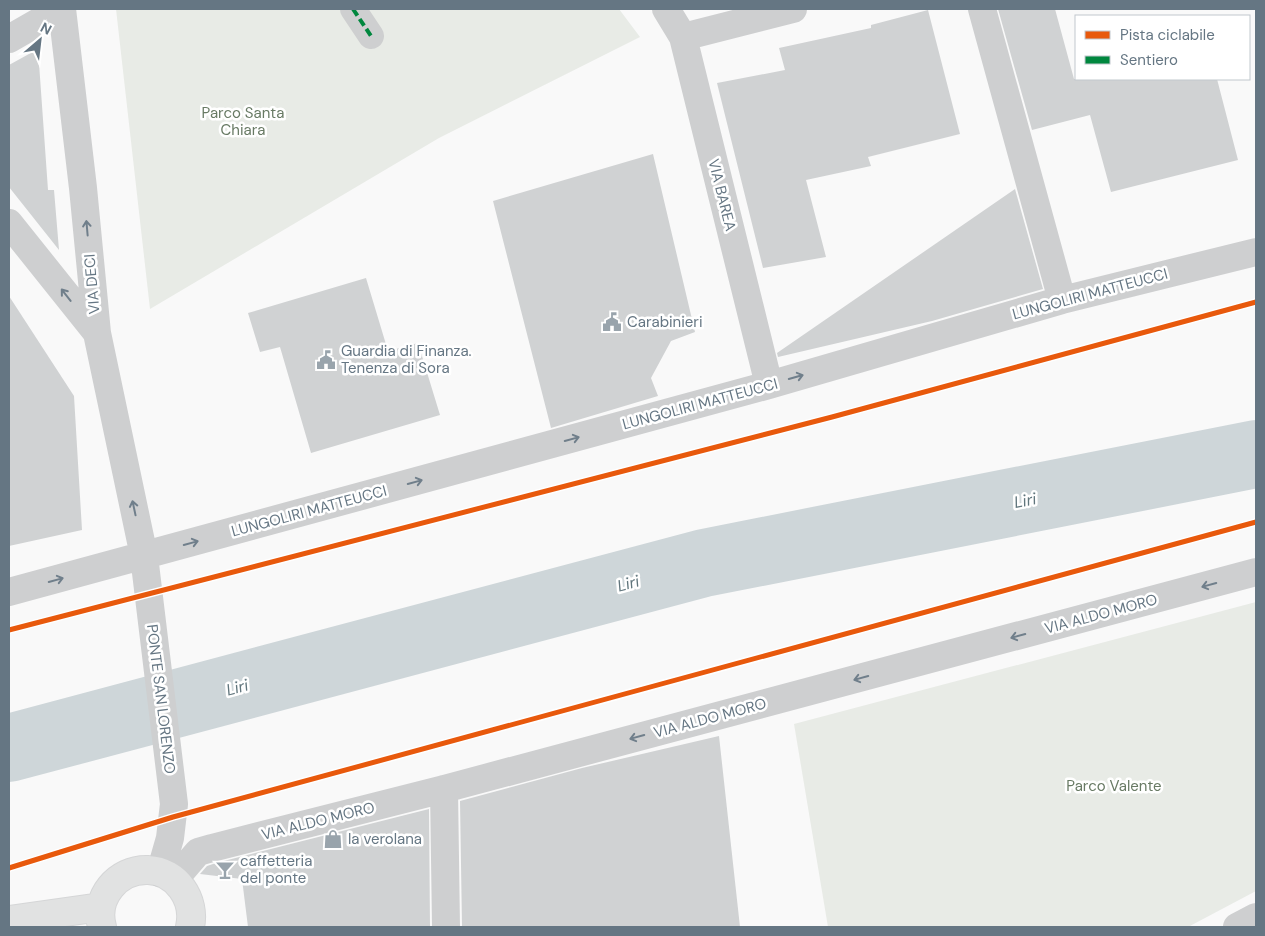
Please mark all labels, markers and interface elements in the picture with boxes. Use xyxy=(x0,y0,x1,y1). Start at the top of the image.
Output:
north arrow xyxy=(15,15,65,65)
legend xyxy=(1075,15,1250,80)
text: N xyxy=(37,18,55,39)
text: Pista ciclabile xyxy=(1120,25,1215,45)
text: Sentiero xyxy=(1120,50,1178,70)
park label: Parco Santa Chiara xyxy=(202,103,284,140)
street label: VIA BAREA xyxy=(703,157,741,233)
one-way arrow xyxy=(82,220,92,236)
street label: VIA DECI xyxy=(79,253,105,315)
street label: LUNGOLIRI MATTEUCCI xyxy=(1010,264,1170,324)
one-way arrow xyxy=(61,289,72,302)
public building icon: Carabinieri xyxy=(601,311,623,333)
place label: Carabinieri xyxy=(627,312,703,332)
place label: Guardia di Finanza. Tenenza di Sora xyxy=(341,341,472,378)
public building icon: Guardia di Finanza. Tenenza di Sora xyxy=(315,349,337,371)
one-way arrow xyxy=(787,372,803,382)
street label: LUNGOLIRI MATTEUCCI xyxy=(620,374,780,434)
one-way arrow xyxy=(563,434,579,443)
one-way arrow xyxy=(406,477,422,486)
street label: LUNGOLIRI MATTEUCCI xyxy=(229,481,389,541)
water label: Liri xyxy=(1012,488,1039,513)
one-way arrow xyxy=(128,501,138,517)
one-way arrow xyxy=(182,538,198,548)
water label: Liri xyxy=(615,570,643,596)
one-way arrow xyxy=(47,574,63,584)
one-way arrow xyxy=(1202,581,1218,590)
street label: VIA ALDO MORO xyxy=(1042,589,1160,639)
street label: PONTE SAN LORENZO xyxy=(142,623,180,775)
one-way arrow xyxy=(1011,631,1027,641)
one-way arrow xyxy=(854,673,870,683)
water label: Liri xyxy=(224,674,252,700)
street label: VIA ALDO MORO xyxy=(651,693,769,743)
one-way arrow xyxy=(629,733,645,743)
park label: Parco Valente xyxy=(1066,776,1162,796)
street label: VIA ALDO MORO xyxy=(259,797,377,845)
shop icon: la verolana xyxy=(322,828,344,850)
place label: la verolana xyxy=(348,829,422,849)
place label: caffetteria del ponte xyxy=(240,851,312,888)
bar icon: caffetteria del ponte xyxy=(214,859,236,881)

